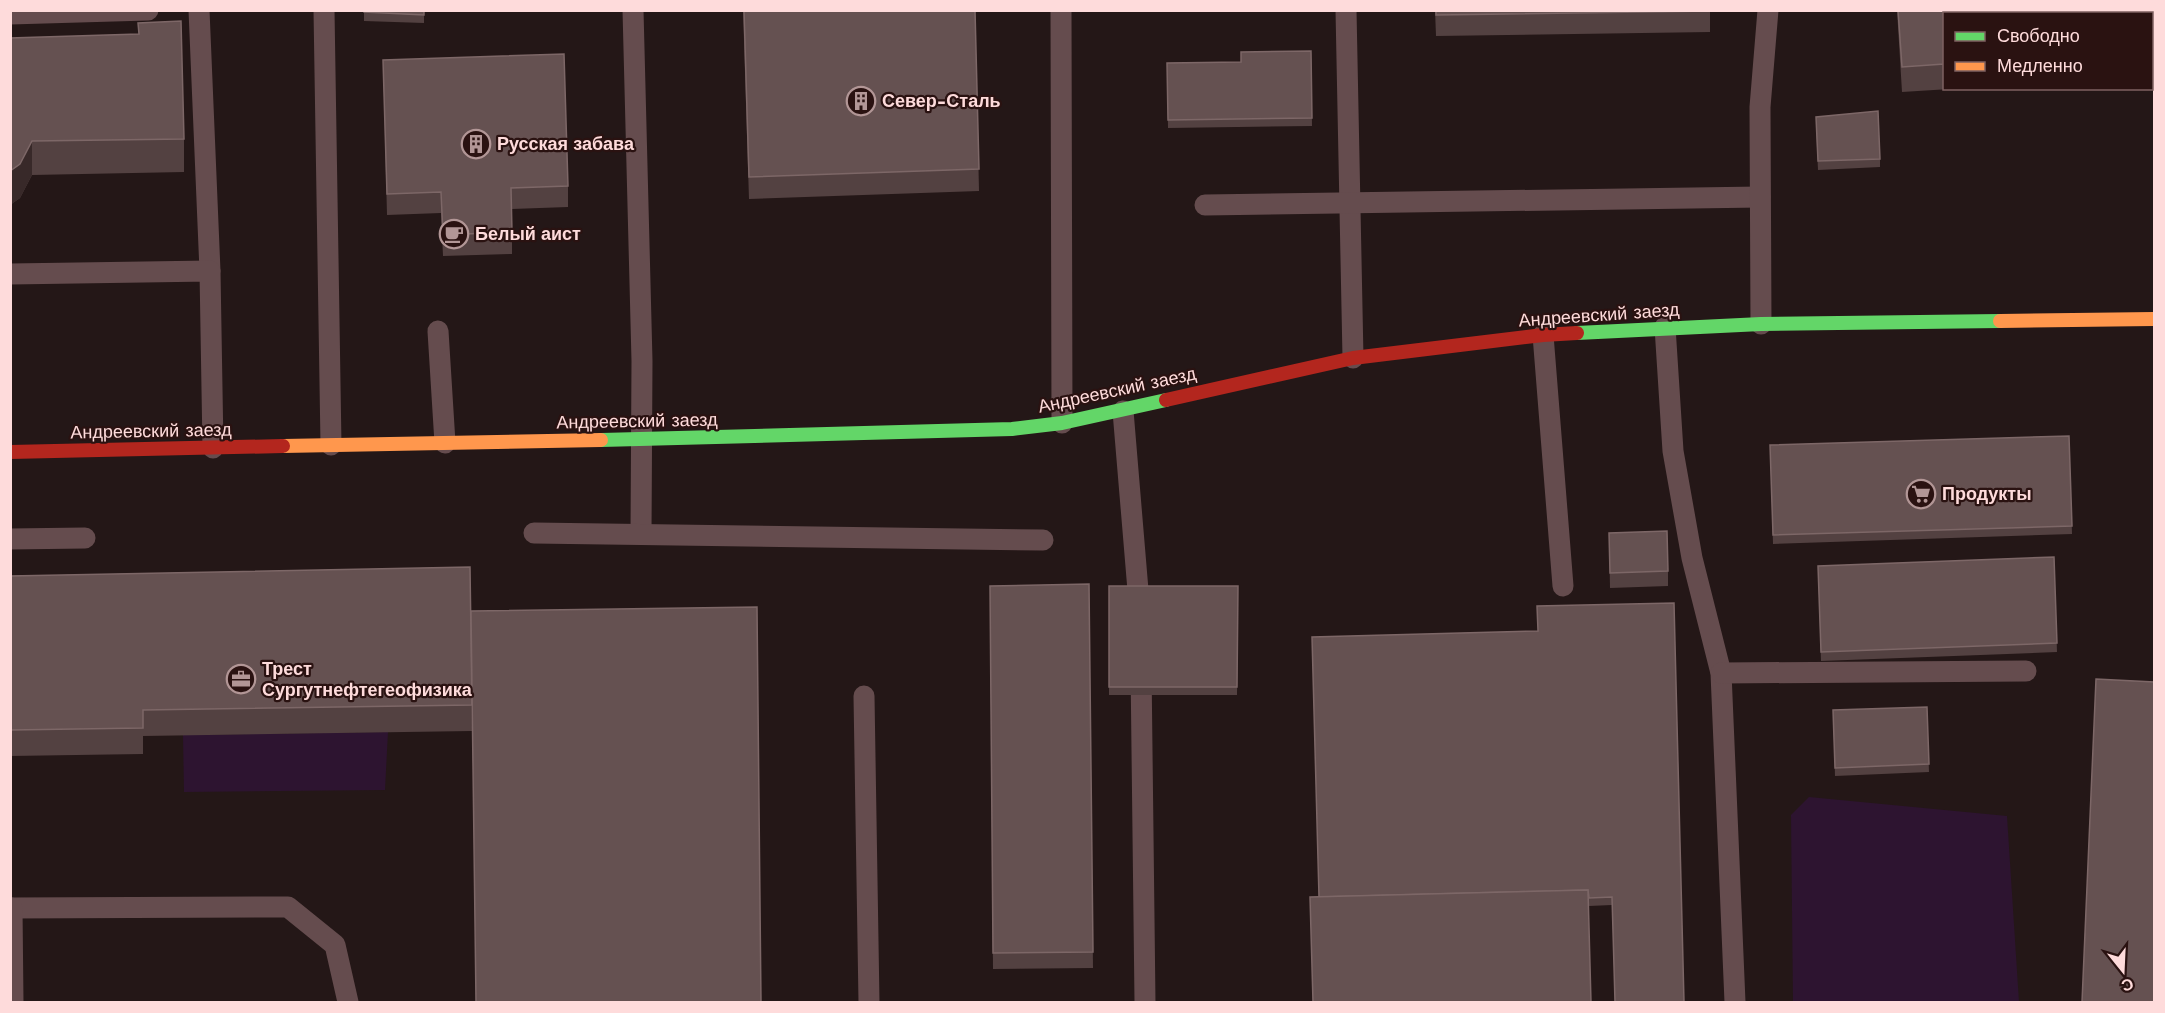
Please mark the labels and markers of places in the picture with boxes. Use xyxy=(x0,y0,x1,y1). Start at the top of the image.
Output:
building icon: Север-Сталь xyxy=(845,85,877,117)
place label: Север-Сталь xyxy=(882,90,1001,111)
building icon: Русская забава xyxy=(460,128,492,160)
place label: Русская забава xyxy=(497,133,635,154)
cafe icon: Белый аист xyxy=(438,218,470,250)
place label: Белый аист xyxy=(475,223,581,244)
supermarket icon: Продукты xyxy=(1905,478,1937,510)
place label: Продукты xyxy=(1942,483,2032,504)
place label: Трест Сургутнефтегеофизика xyxy=(262,658,473,700)
office icon: Трест Сургутнефтегеофизика xyxy=(225,663,257,695)

